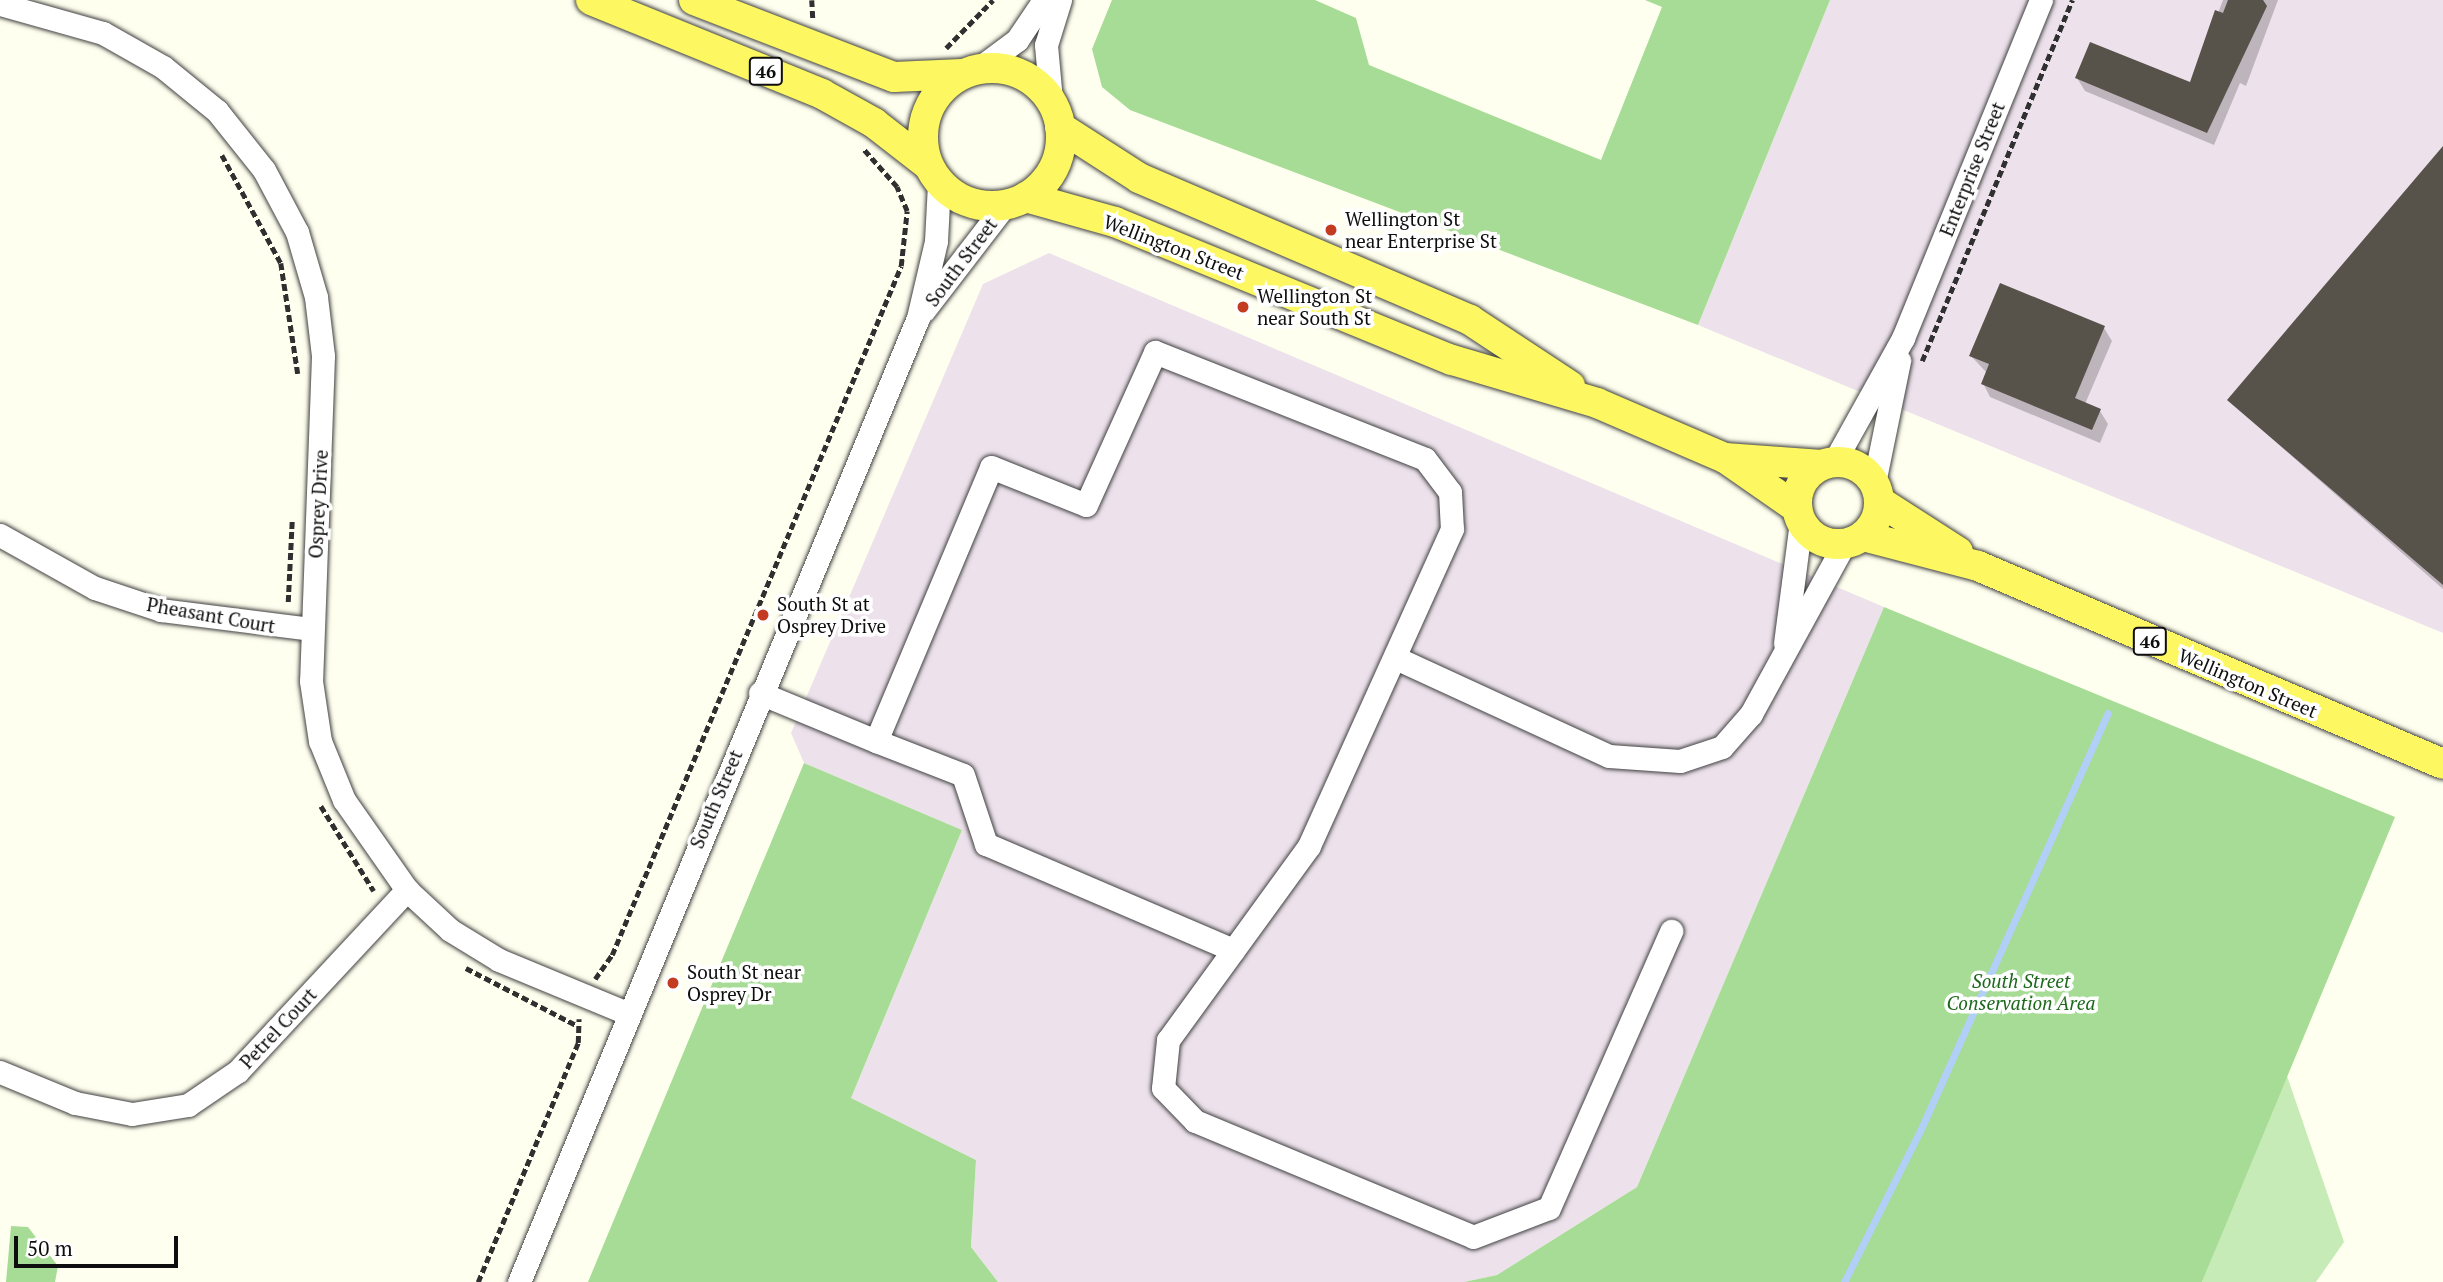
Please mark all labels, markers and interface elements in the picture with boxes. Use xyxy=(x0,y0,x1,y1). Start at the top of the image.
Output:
road number: 46 xyxy=(748,56,784,86)
street label: Enterprise Street xyxy=(1935,98,2009,240)
place label: Wellington St near Enterprise St xyxy=(1345,208,1497,252)
street label: Wellington Street xyxy=(1101,210,1247,284)
street label: South Street xyxy=(920,213,1002,311)
marker: Wellington St near Enterprise St xyxy=(1323,222,1339,238)
place label: Wellington St near South St xyxy=(1257,285,1372,329)
marker: Wellington St near South St xyxy=(1235,299,1251,315)
street label: Osprey Drive xyxy=(304,449,332,559)
street label: Pheasant Court xyxy=(145,592,277,638)
place label: South St at Osprey Drive xyxy=(777,593,886,637)
marker: South St at Osprey Drive xyxy=(755,607,771,623)
road number: 46 xyxy=(2132,626,2168,656)
street label: Wellington Street xyxy=(2175,643,2321,723)
street label: South Street xyxy=(685,746,747,852)
place label: South St near Osprey Dr xyxy=(687,961,801,1005)
park label: South Street Conservation Area xyxy=(1946,970,2096,1014)
marker: South St near Osprey Dr xyxy=(665,975,681,991)
street label: Petrel Court xyxy=(235,983,321,1073)
scale bar xyxy=(18,1222,182,1266)
text: 50 m xyxy=(27,1234,73,1262)

